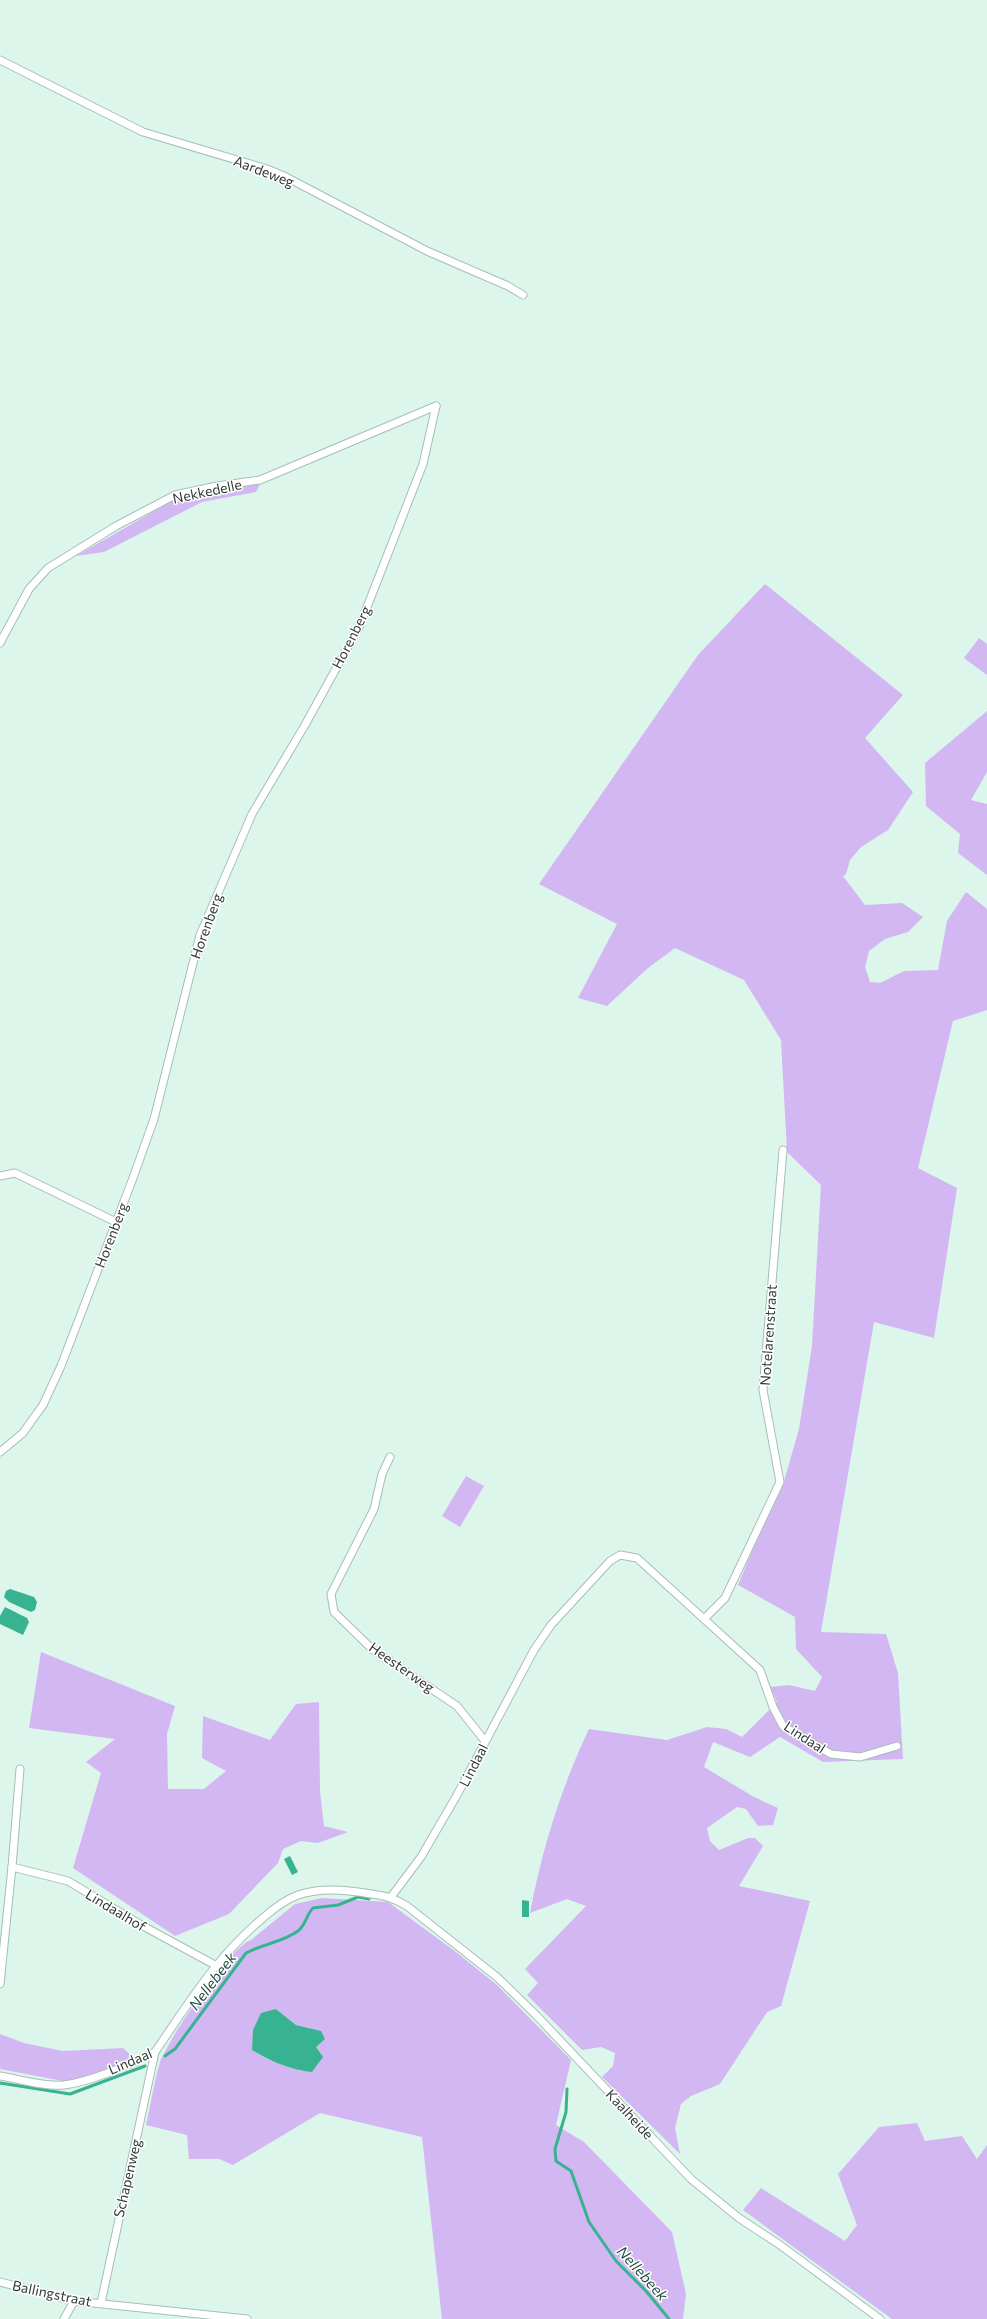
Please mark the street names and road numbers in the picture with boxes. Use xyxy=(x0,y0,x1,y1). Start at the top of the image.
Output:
street label: Aardeweg xyxy=(231,152,297,190)
street label: Nekkedelle xyxy=(171,475,243,507)
street label: Horenberg xyxy=(328,602,374,671)
street label: Horenberg xyxy=(186,891,226,961)
street label: Horenberg xyxy=(91,1200,131,1270)
street label: Notelarenstraat xyxy=(756,1284,780,1386)
street label: Heesterweg xyxy=(366,1638,438,1696)
street label: Lindaal xyxy=(781,1717,829,1757)
street label: Lindaal xyxy=(455,1741,491,1789)
street label: Lindaalhof xyxy=(83,1885,150,1935)
street label: Lindaal xyxy=(106,2044,154,2078)
street label: Kaalheide xyxy=(603,2086,657,2142)
street label: Schapenweg xyxy=(110,2137,144,2219)
street label: Ballingstraat xyxy=(11,2276,93,2310)

